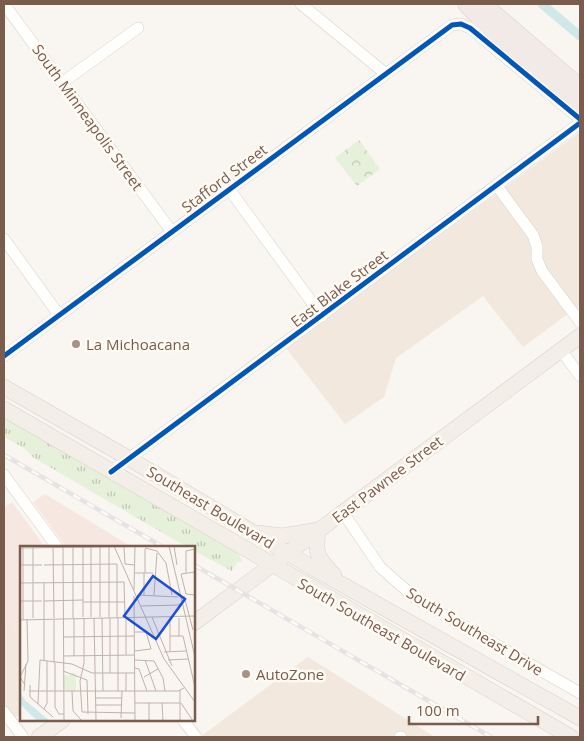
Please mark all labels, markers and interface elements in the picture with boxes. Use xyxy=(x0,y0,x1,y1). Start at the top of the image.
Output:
street label: South Minneapolis Street xyxy=(28,40,148,194)
street label: Stafford Street xyxy=(177,139,271,217)
street label: East Blake Street xyxy=(286,245,392,331)
place label: La Michoacana xyxy=(86,334,190,354)
marker: La Michoacana xyxy=(70,338,82,350)
street label: East Pawnee Street xyxy=(328,431,446,527)
street label: Southeast Boulevard xyxy=(144,461,278,553)
inset map xyxy=(20,546,195,721)
street label: South Southeast Boulevard xyxy=(295,573,469,685)
street label: South Southeast Drive xyxy=(403,582,547,680)
place label: AutoZone xyxy=(256,664,324,684)
marker: AutoZone xyxy=(240,668,252,680)
scale bar xyxy=(409,694,538,726)
text: 100 m xyxy=(416,700,460,720)

